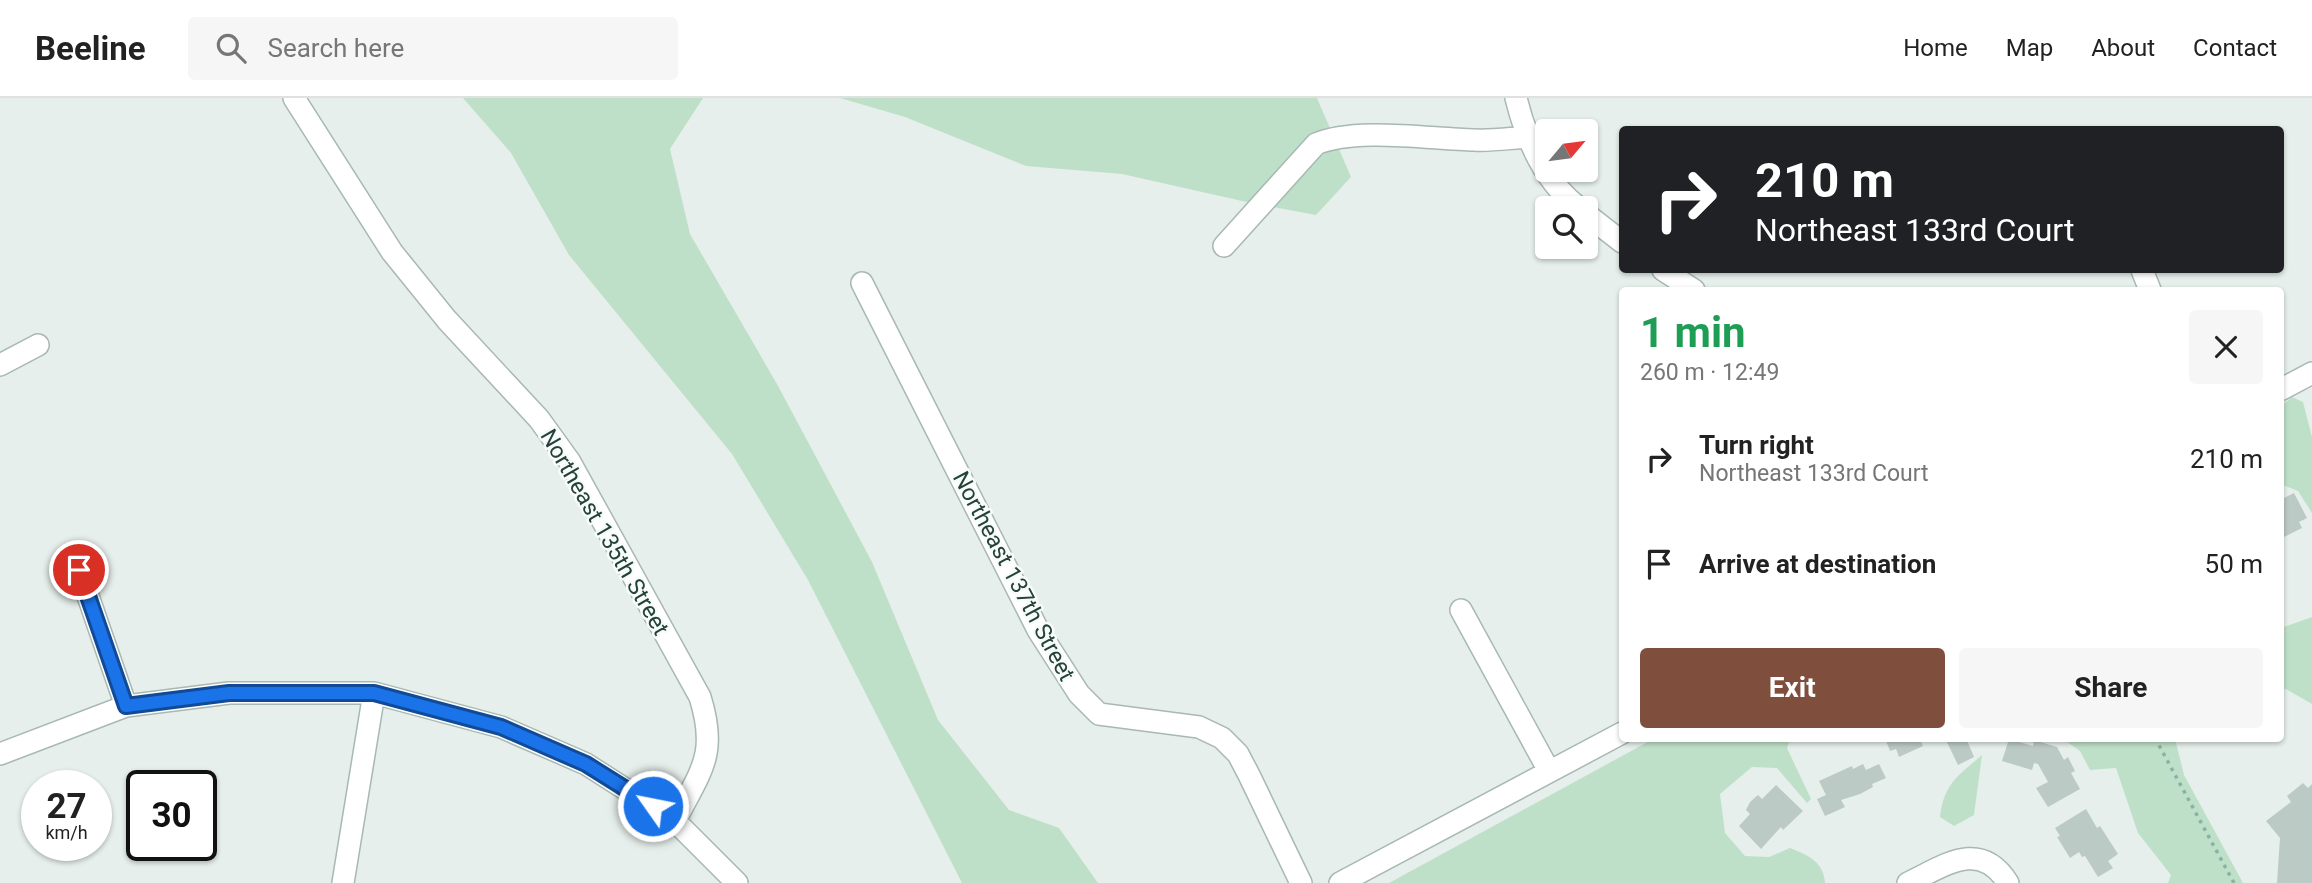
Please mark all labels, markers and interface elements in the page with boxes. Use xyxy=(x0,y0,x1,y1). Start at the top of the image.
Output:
search box xyxy=(188,17,678,80)
text: Beeline xyxy=(35,29,146,68)
icon: search xyxy=(212,29,250,67)
text: Search here xyxy=(268,33,404,63)
text: Home xyxy=(1903,34,1968,62)
text: Map xyxy=(2006,34,2053,62)
text: About xyxy=(2091,34,2155,62)
text: Contact xyxy=(2193,34,2277,62)
north arrow xyxy=(1535,119,1598,182)
map controls xyxy=(1535,119,1598,259)
text: 210 m xyxy=(1755,152,1894,209)
icon: right xyxy=(1640,154,1731,245)
button: search xyxy=(1535,196,1598,259)
text: Northeast 133rd Court xyxy=(1755,211,2074,249)
text: 1 min xyxy=(1640,308,1746,357)
button: close xyxy=(2189,310,2263,384)
text: 260 m · 12:49 xyxy=(1640,359,1779,386)
street label: Northeast 135th Street xyxy=(535,425,675,640)
text: Turn right xyxy=(1699,430,1814,460)
icon: right xyxy=(1640,440,1678,478)
text: 210 m xyxy=(2190,444,2263,474)
text: Northeast 133rd Court xyxy=(1699,460,1929,487)
street label: Northeast 137th Street xyxy=(947,467,1080,686)
pin xyxy=(49,540,109,600)
icon: arrive xyxy=(1640,545,1678,583)
text: Arrive at destination xyxy=(1699,549,1936,579)
text: 50 m xyxy=(2205,549,2263,579)
icon: arrive xyxy=(60,551,98,589)
button: Exit xyxy=(1640,648,1945,728)
button: Share xyxy=(1959,648,2263,728)
position arrow xyxy=(616,769,690,843)
speed limit sign: 30 xyxy=(126,770,217,861)
text: 27 xyxy=(46,786,87,827)
text: km/h xyxy=(45,822,88,843)

